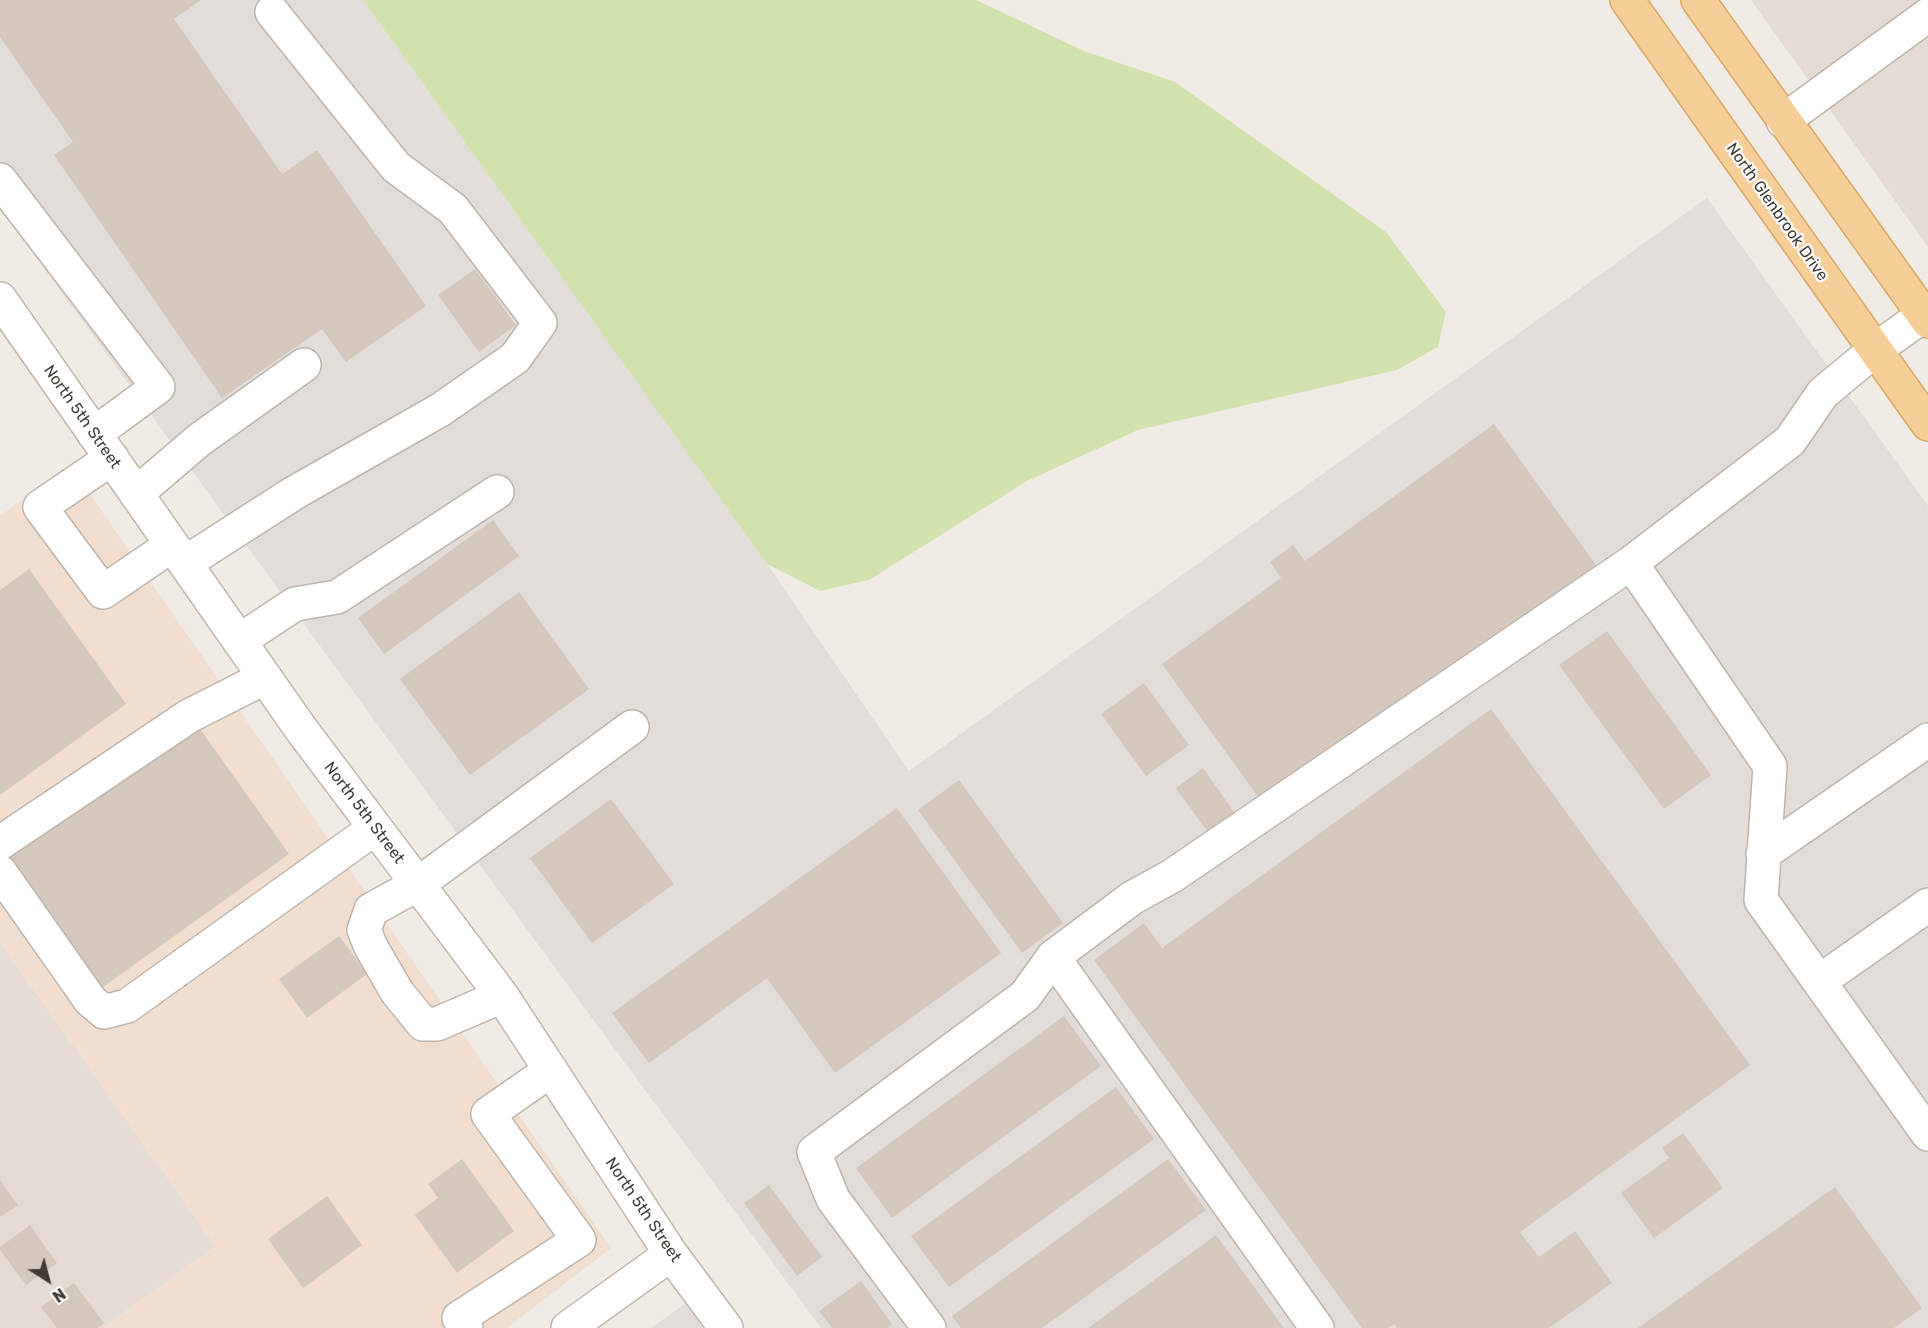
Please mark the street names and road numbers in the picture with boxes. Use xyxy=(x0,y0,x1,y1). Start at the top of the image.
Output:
street label: North Glenbrook Drive xyxy=(1722,139,1832,285)
street label: North 5th Street xyxy=(39,362,125,472)
street label: North 5th Street xyxy=(320,759,408,867)
street label: North 5th Street xyxy=(601,1154,685,1266)

